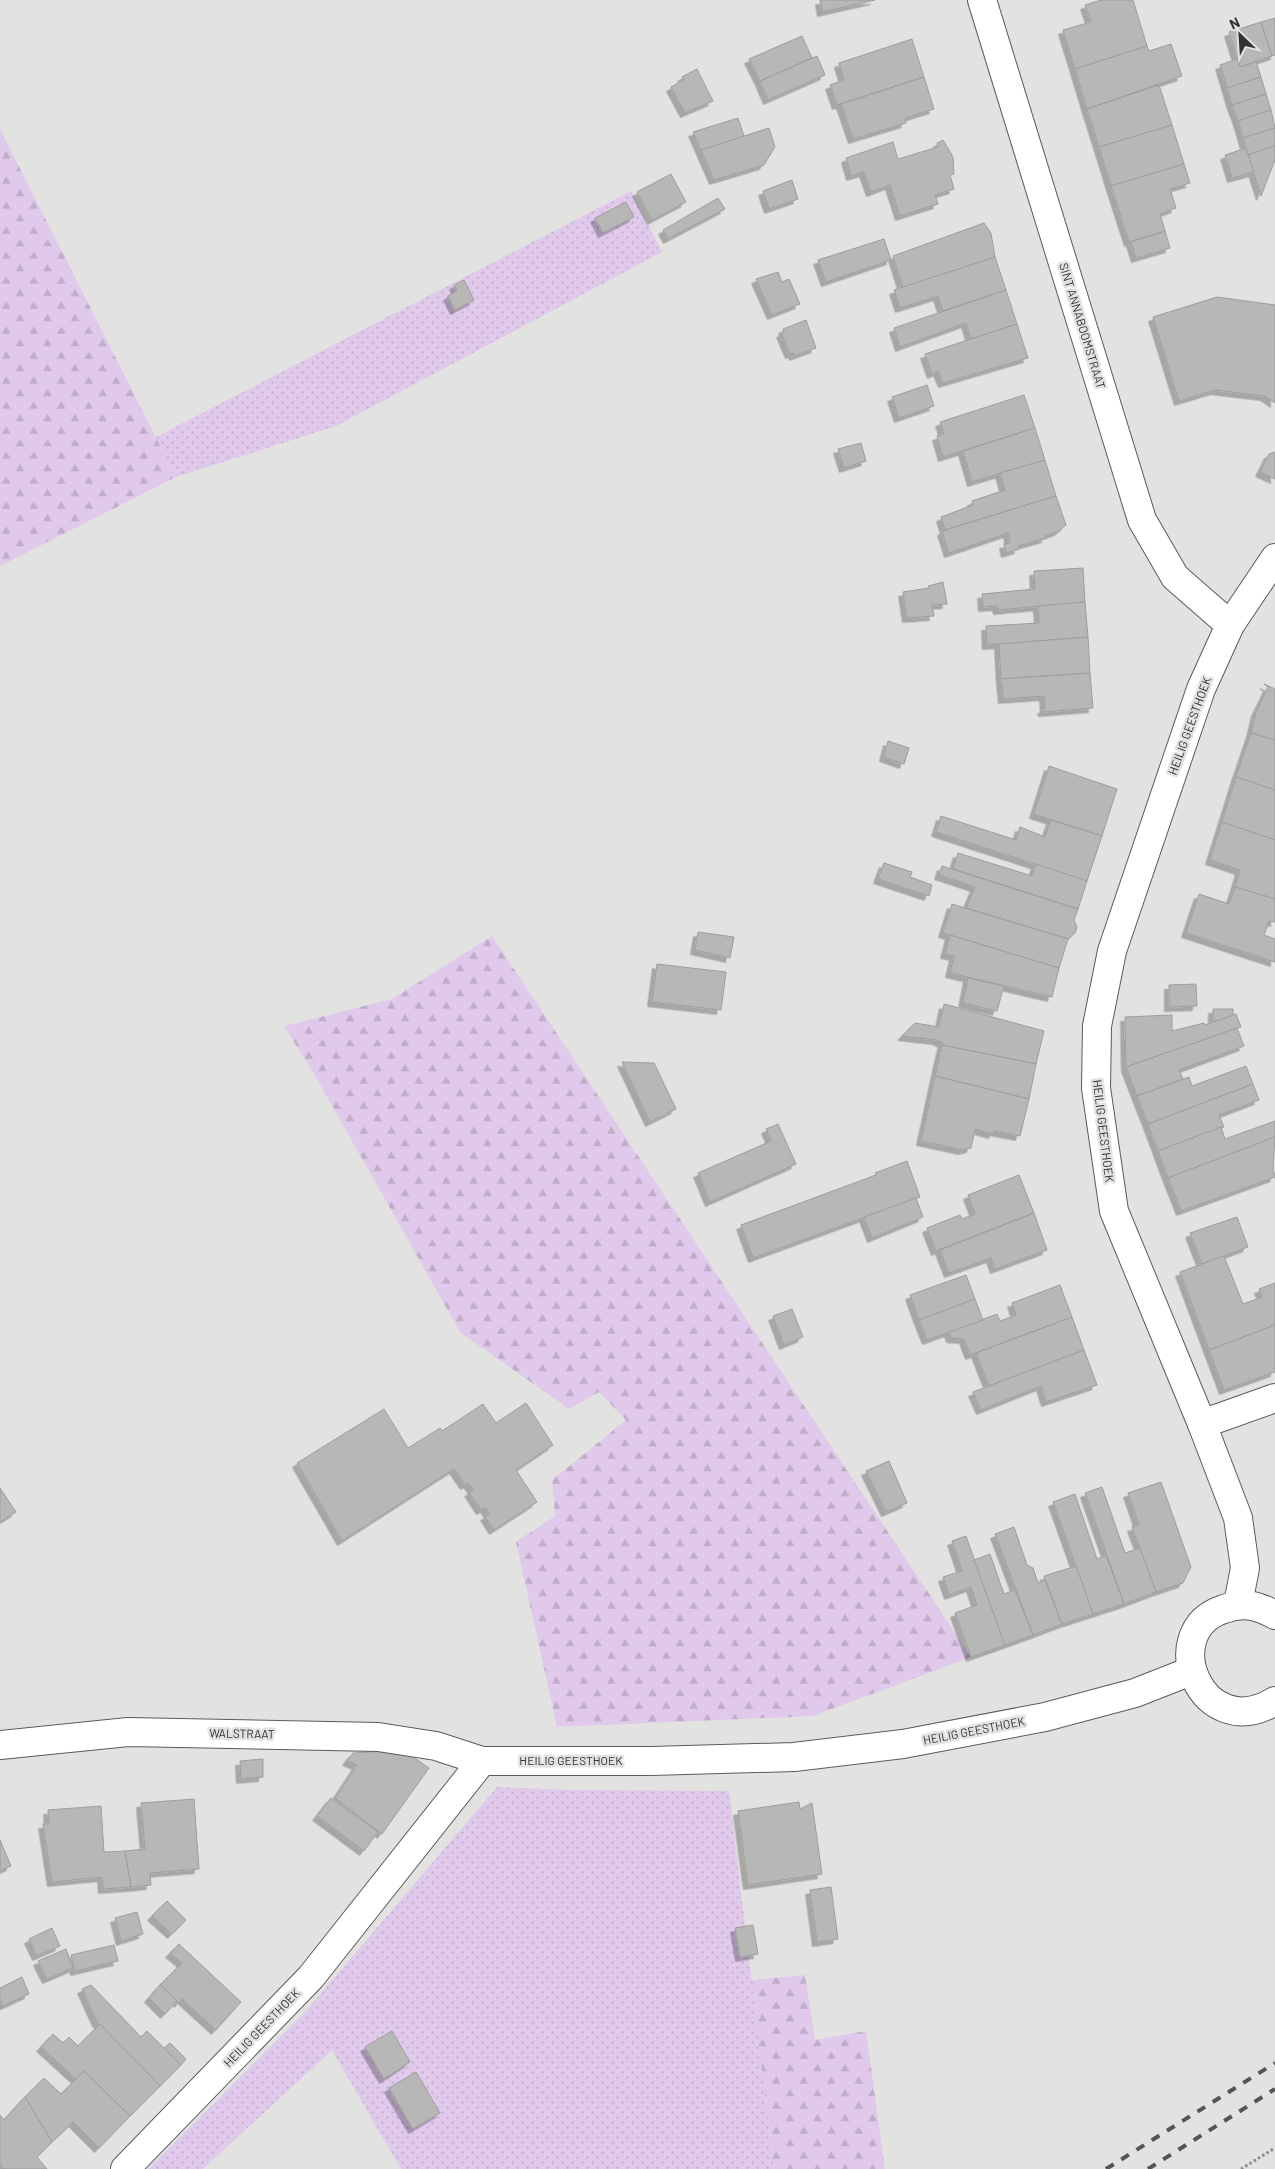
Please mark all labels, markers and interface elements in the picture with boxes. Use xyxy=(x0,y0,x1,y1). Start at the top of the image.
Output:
north arrow xyxy=(1215,10,1265,60)
text: N xyxy=(1226,13,1242,32)
street label: SINT ANNABOOMSTRAAT xyxy=(1057,261,1109,391)
street label: HEILIG GEESTHOEK xyxy=(1165,674,1214,777)
street label: HEILIG GEESTHOEK xyxy=(1091,1079,1117,1184)
street label: HEILIG GEESTHOEK xyxy=(922,1713,1026,1747)
street label: WALSTRAAT xyxy=(209,1725,275,1741)
street label: HEILIG GEESTHOEK xyxy=(519,1753,623,1767)
street label: HEILIG GEESTHOEK xyxy=(220,1985,303,2069)

